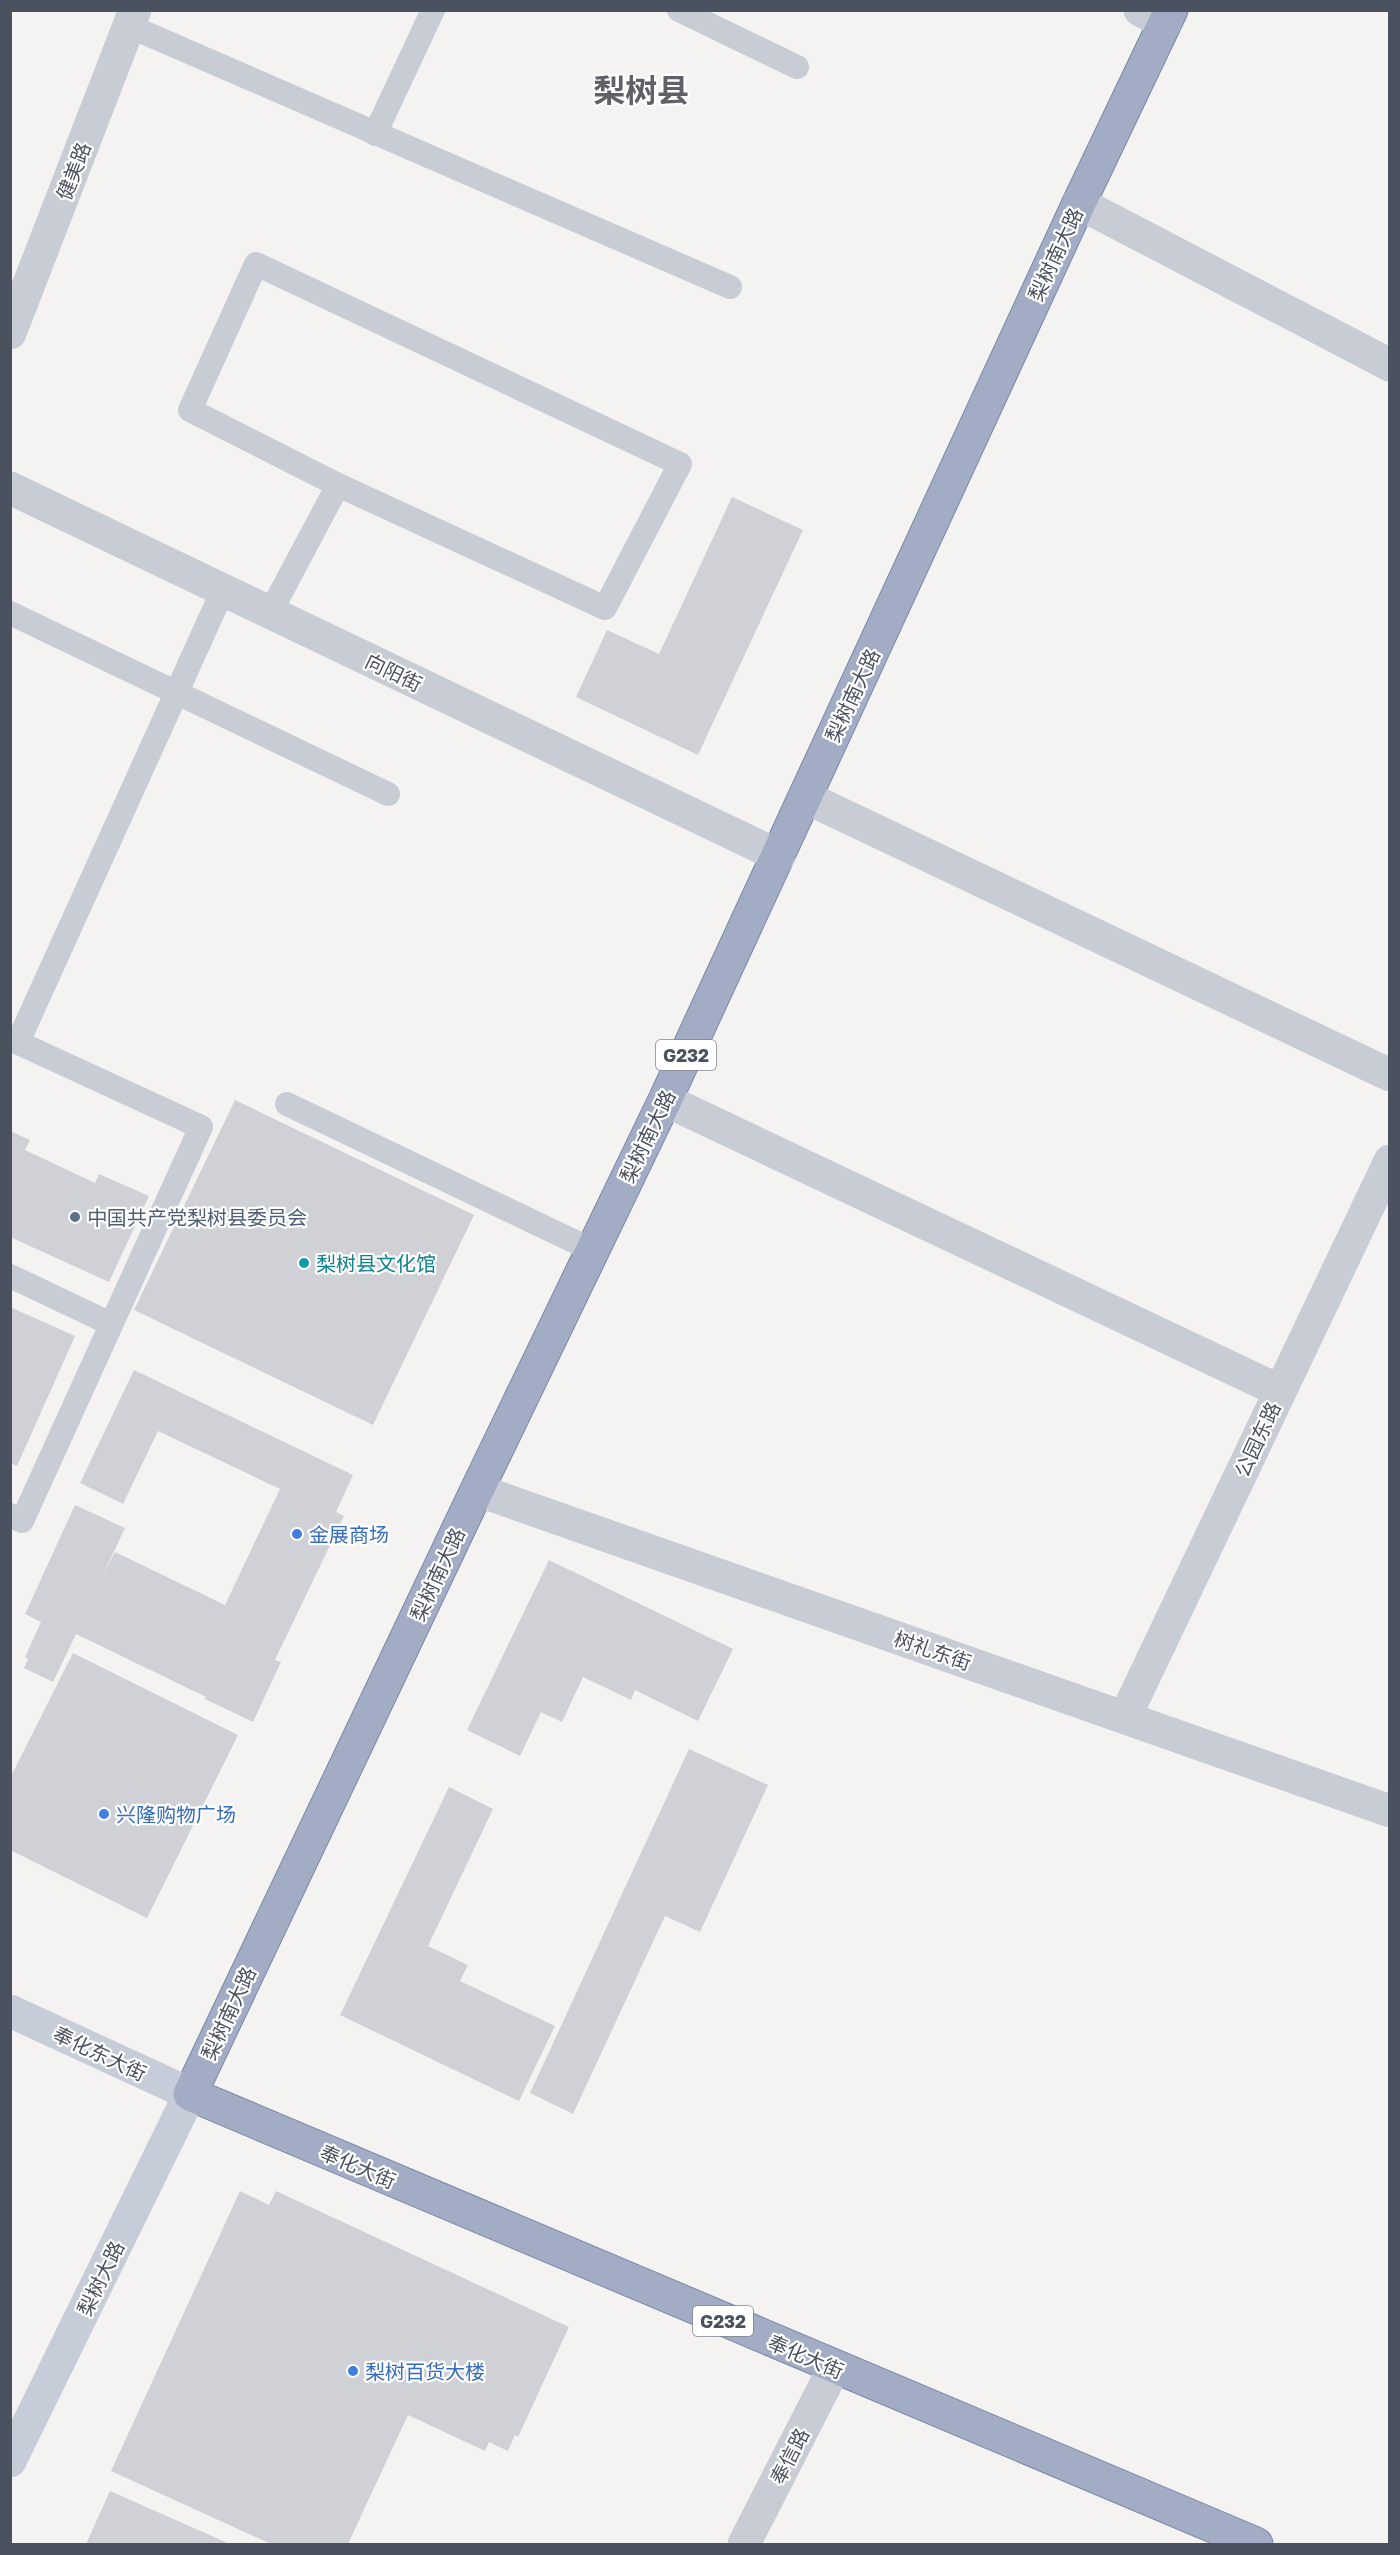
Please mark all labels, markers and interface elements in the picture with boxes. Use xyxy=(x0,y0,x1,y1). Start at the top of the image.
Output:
district label: 梨树县 xyxy=(593,71,689,109)
street label: 健美路 xyxy=(51,139,95,203)
street label: 梨树南大路 xyxy=(1023,204,1087,304)
street label: 梨树南大路 xyxy=(820,645,884,745)
street label: 向阳街 xyxy=(362,648,426,696)
road number: G232 xyxy=(656,1040,716,1070)
street label: 梨树南大路 xyxy=(614,1086,680,1186)
place label: 中国共产党梨树县委员会 xyxy=(87,1205,307,1229)
marker: 中国共产党梨树县委员会 xyxy=(68,1210,82,1224)
place label: 梨树县文化馆 xyxy=(316,1251,436,1275)
marker: 梨树县文化馆 xyxy=(297,1256,311,1270)
street label: 公园东路 xyxy=(1229,1398,1285,1480)
place label: 金展商场 xyxy=(309,1522,389,1546)
street label: 梨树南大路 xyxy=(405,1524,469,1624)
marker: 金展商场 xyxy=(290,1527,304,1541)
street label: 树礼东街 xyxy=(891,1626,975,1674)
place label: 兴隆购物广场 xyxy=(116,1802,236,1826)
marker: 兴隆购物广场 xyxy=(97,1807,111,1821)
street label: 梨树南大路 xyxy=(196,1963,260,2063)
street label: 奉化东大街 xyxy=(50,2021,150,2085)
street label: 奉化大街 xyxy=(316,2139,400,2193)
street label: 梨树大路 xyxy=(72,2237,128,2319)
road number: G232 xyxy=(693,2306,753,2336)
street label: 奉化大街 xyxy=(764,2329,848,2383)
place label: 梨树百货大楼 xyxy=(365,2359,485,2383)
marker: 梨树百货大楼 xyxy=(346,2364,360,2378)
street label: 奉信路 xyxy=(765,2424,813,2488)

